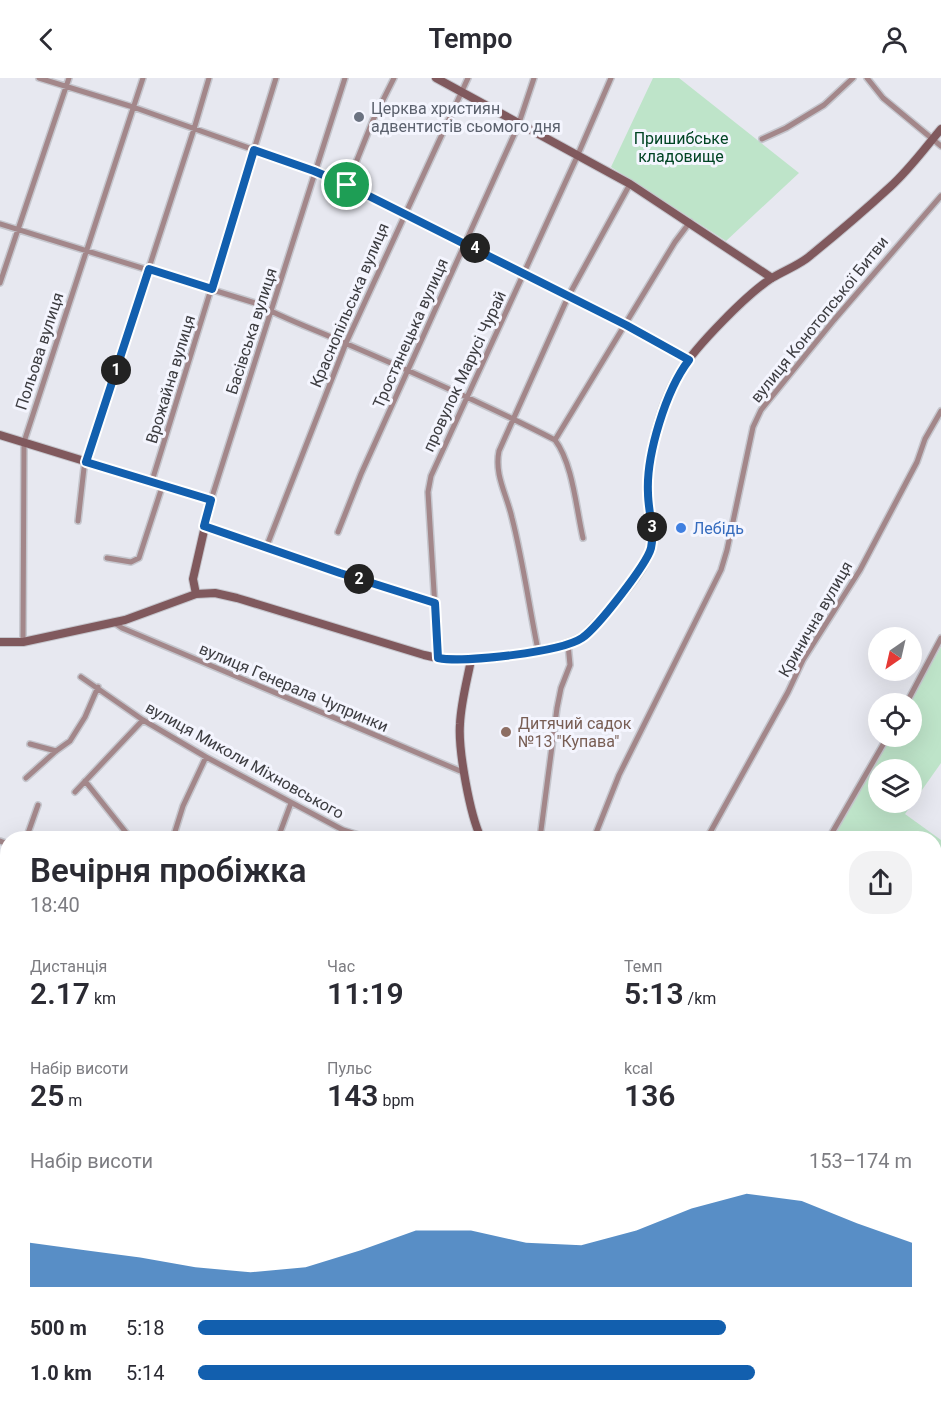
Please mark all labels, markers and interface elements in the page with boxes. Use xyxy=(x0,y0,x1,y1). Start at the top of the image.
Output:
icon: back xyxy=(30,23,63,56)
text: Tempo xyxy=(429,23,512,55)
icon: person xyxy=(878,23,911,56)
place label: Церква християн адвентистів сьомого дня xyxy=(371,99,561,136)
marker: Церква християн адвентистів сьомого дня xyxy=(352,110,366,124)
park label: Пришибське кладовище xyxy=(634,129,728,166)
pin xyxy=(321,159,372,210)
icon: arrive xyxy=(330,168,363,201)
street label: Краснопільська вулиця xyxy=(306,220,393,390)
street label: вулиця Конотопської Битви xyxy=(746,232,892,406)
pin: 4 xyxy=(460,233,490,263)
text: 4 xyxy=(470,238,480,257)
street label: Тростянецька вулиця xyxy=(369,255,452,411)
street label: Басівська вулиця xyxy=(222,266,281,397)
street label: провулок Марусі Чурай xyxy=(419,288,510,455)
street label: Польова вулиця xyxy=(12,290,67,412)
street label: Врожайна вулиця xyxy=(142,313,199,446)
pin: 1 xyxy=(101,355,131,385)
text: 1 xyxy=(111,360,121,379)
pin: 3 xyxy=(637,512,667,542)
text: 3 xyxy=(647,517,657,536)
place label: Лебідь xyxy=(693,519,744,538)
marker: Лебідь xyxy=(674,521,688,535)
street label: Кринична вулиця xyxy=(775,558,856,681)
pin: 2 xyxy=(344,564,374,594)
text: 2 xyxy=(354,569,364,588)
north arrow xyxy=(868,627,922,681)
map controls xyxy=(868,627,922,813)
street label: вулиця Генерала Чупринки xyxy=(196,639,391,736)
button: locate xyxy=(868,693,922,747)
street label: вулиця Миколи Міхновського xyxy=(142,698,347,823)
place label: Дитячий садок №13 "Купава" xyxy=(518,714,632,751)
marker: Дитячий садок №13 "Купава" xyxy=(499,725,513,739)
button: layers xyxy=(868,759,922,813)
text: Вечірня пробіжка xyxy=(30,851,306,890)
button: share xyxy=(849,851,912,914)
text: 18:40 xyxy=(30,893,80,917)
text: Дистанція xyxy=(30,957,107,976)
text: Час xyxy=(327,957,355,976)
text: Темп xyxy=(624,957,662,976)
text: 2.17 xyxy=(30,976,90,1011)
text: 11:19 xyxy=(327,976,404,1011)
text: 5:13 xyxy=(624,976,684,1011)
text: km xyxy=(90,989,116,1008)
text: /km xyxy=(684,989,716,1008)
text: Набір висоти xyxy=(30,1059,128,1078)
text: Пульс xyxy=(327,1059,372,1078)
text: kcal xyxy=(624,1059,653,1078)
text: 25 xyxy=(30,1078,64,1113)
text: 143 xyxy=(327,1078,378,1113)
text: 136 xyxy=(624,1078,675,1113)
text: m xyxy=(64,1091,82,1110)
text: bpm xyxy=(378,1091,414,1110)
text: Набір висоти xyxy=(30,1149,153,1173)
text: 153–174 m xyxy=(809,1149,912,1173)
text: 500 m xyxy=(30,1316,87,1340)
text: 5:18 xyxy=(126,1316,165,1340)
text: 1.0 km xyxy=(30,1361,92,1385)
text: 5:14 xyxy=(126,1361,165,1385)

